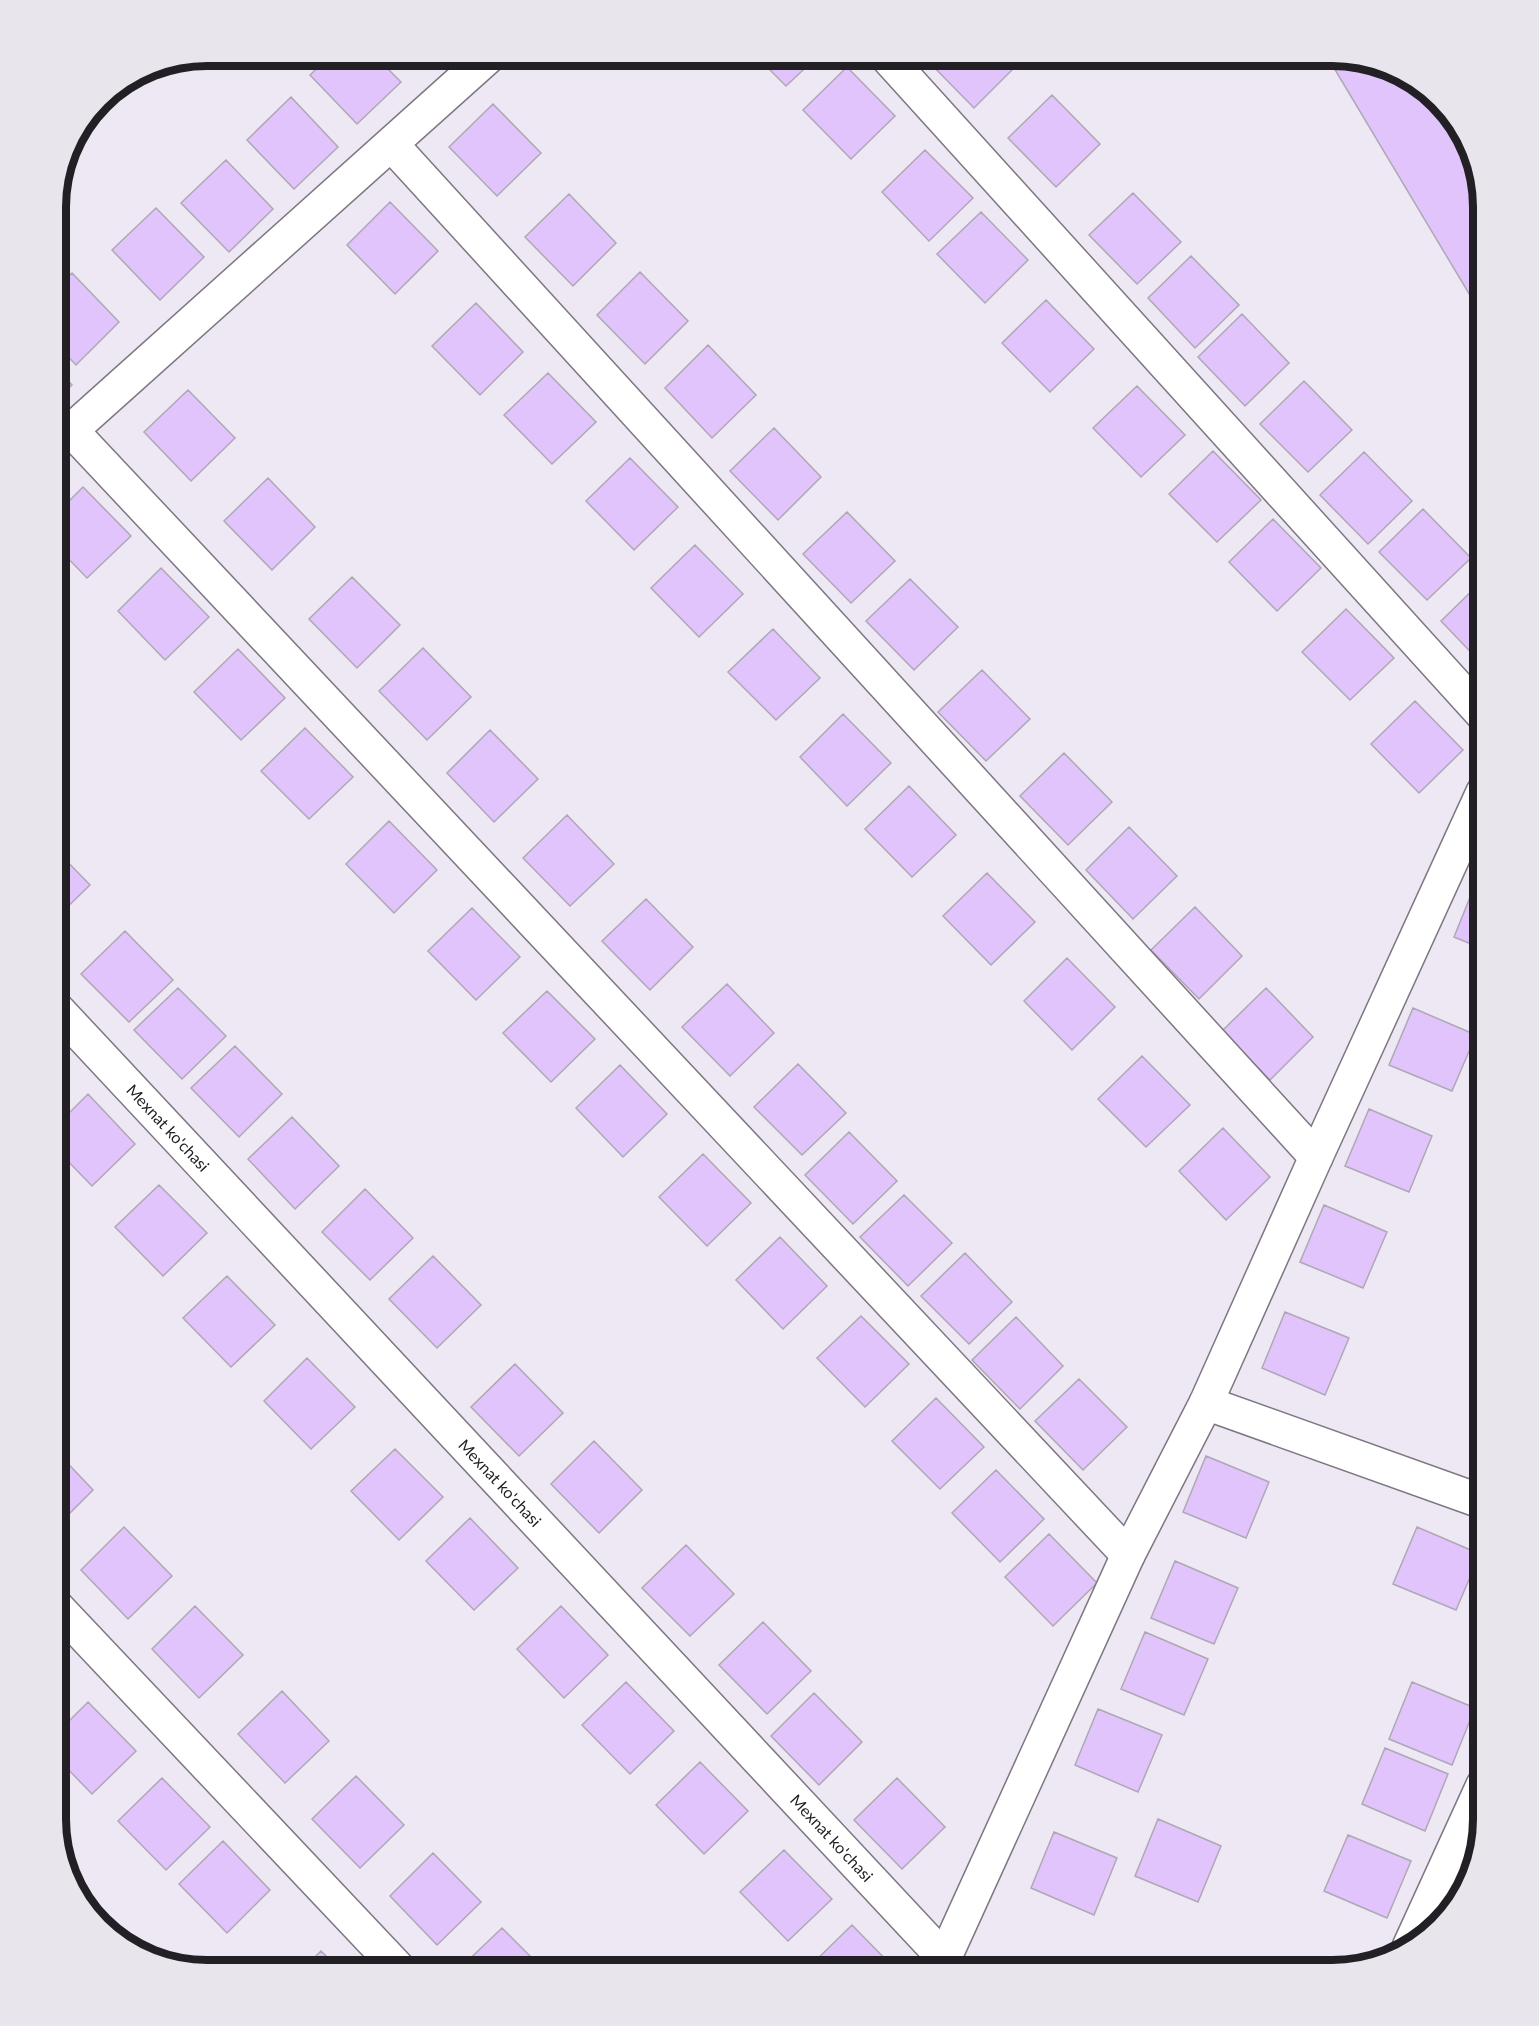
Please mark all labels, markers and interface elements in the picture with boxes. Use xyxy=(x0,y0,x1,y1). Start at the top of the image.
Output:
street label: Mexnat ko'chasi xyxy=(123,1080,214,1175)
street label: Mexnat ko'chasi xyxy=(455,1435,546,1530)
street label: Mexnat ko'chasi xyxy=(787,1790,877,1885)

